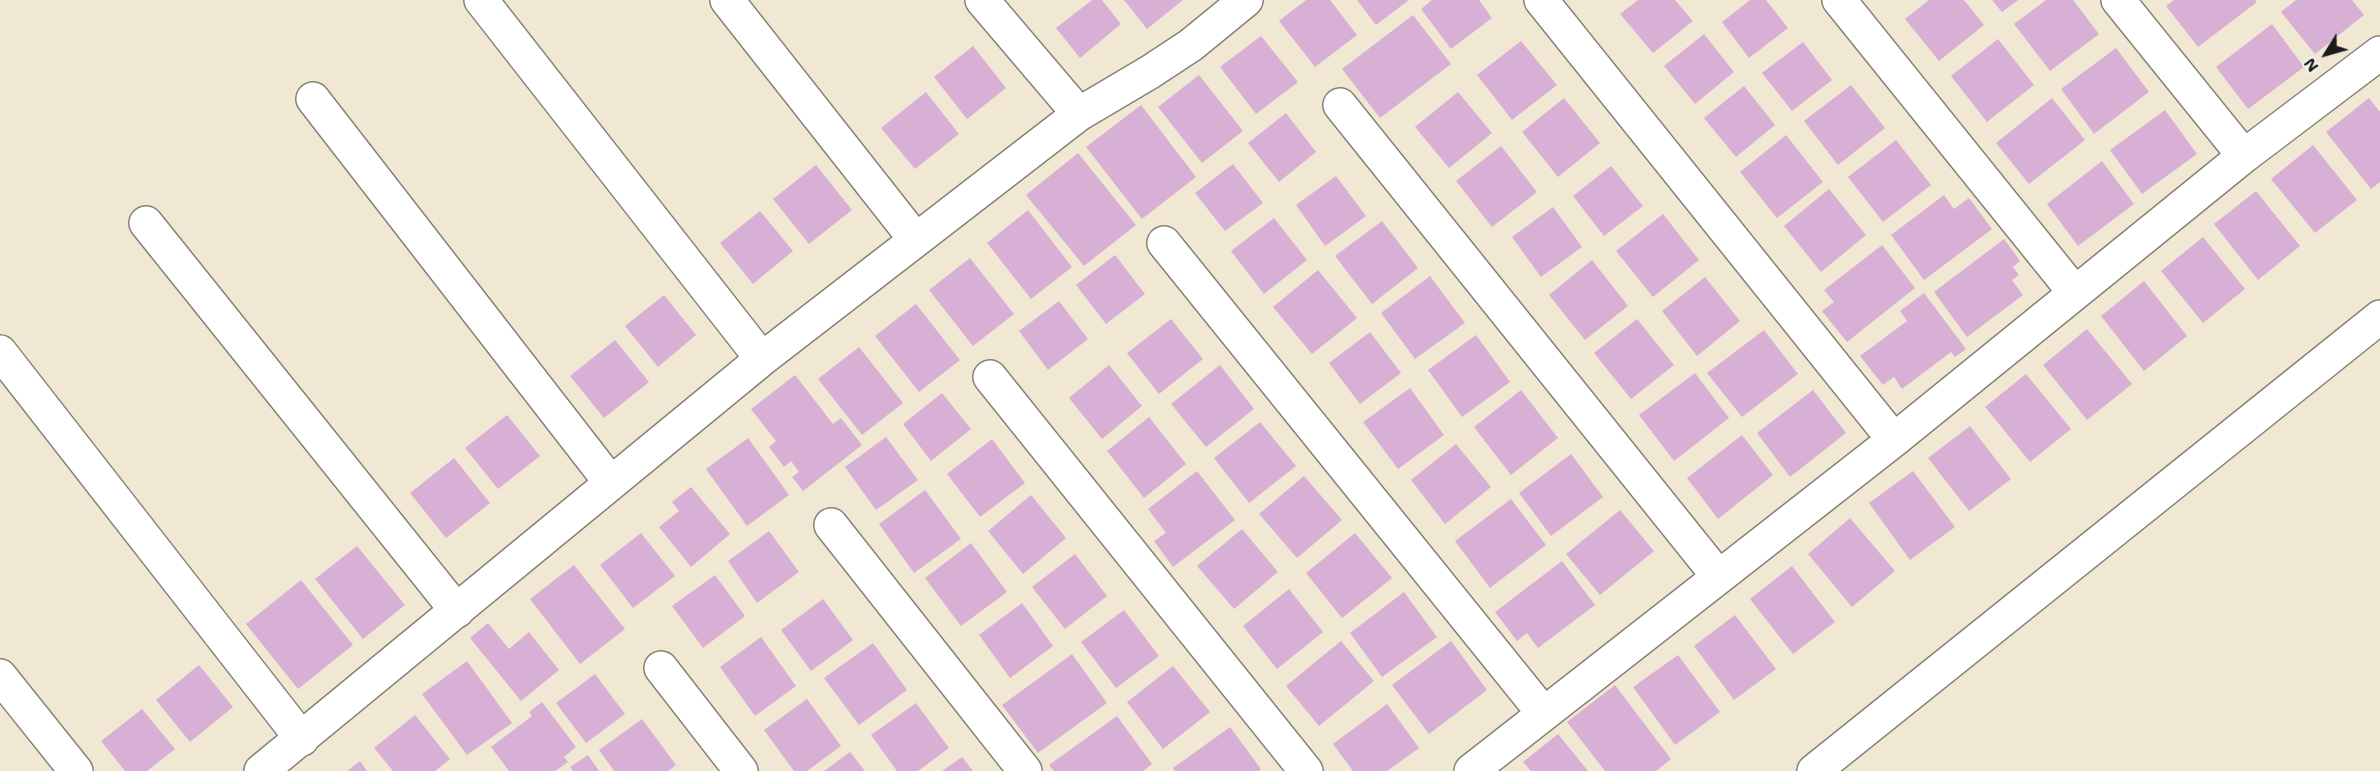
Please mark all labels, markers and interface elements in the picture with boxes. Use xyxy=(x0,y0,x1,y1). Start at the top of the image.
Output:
north arrow xyxy=(2296,24,2356,84)
text: N xyxy=(2299,54,2323,77)

